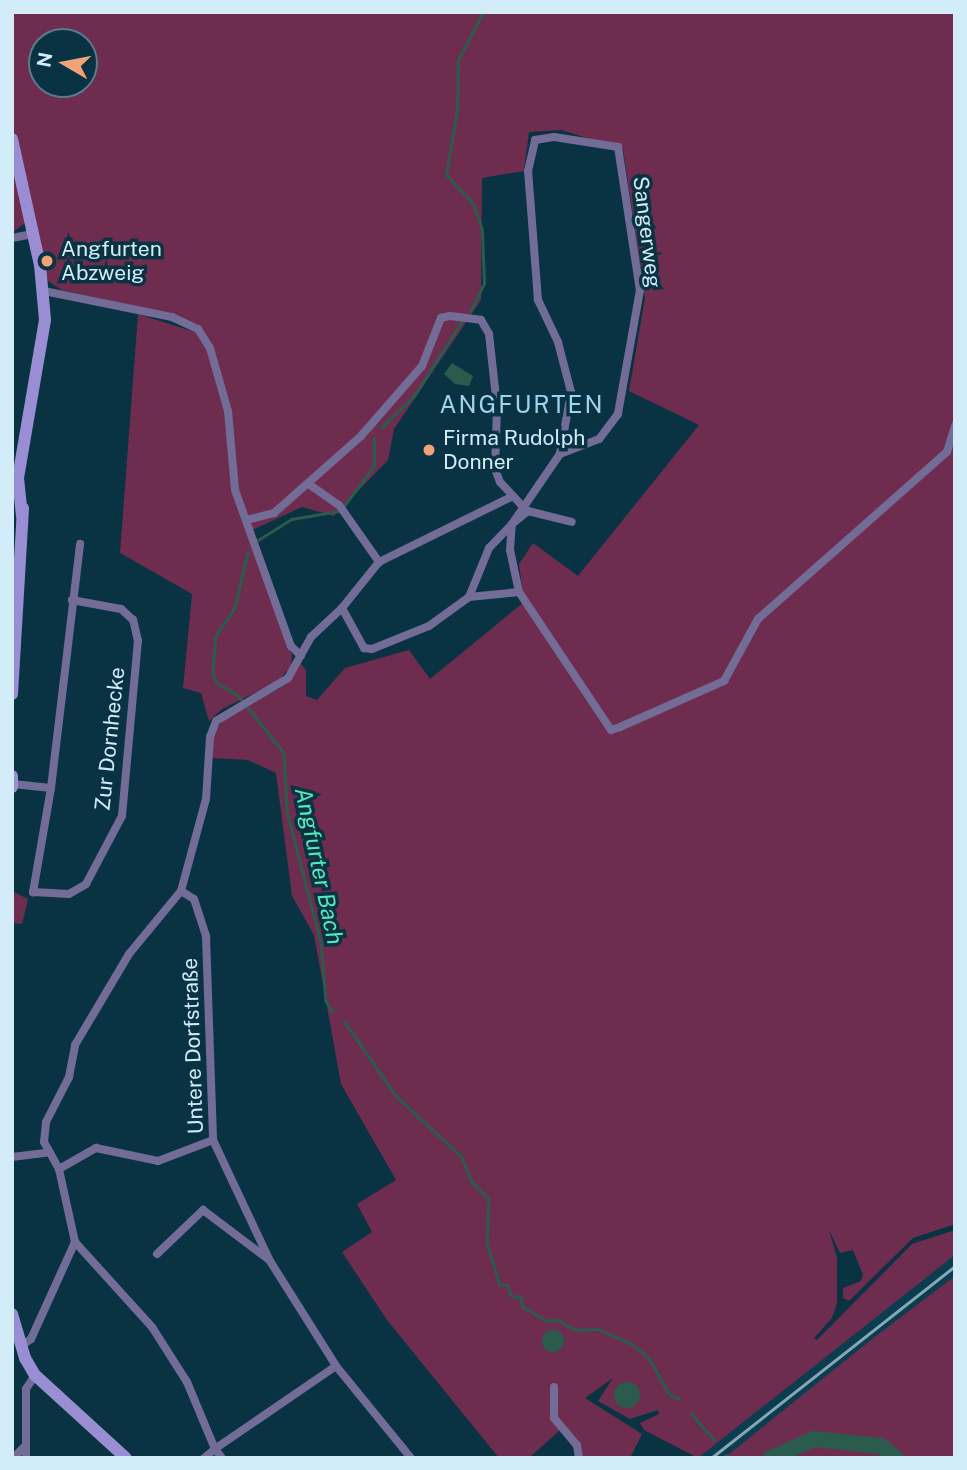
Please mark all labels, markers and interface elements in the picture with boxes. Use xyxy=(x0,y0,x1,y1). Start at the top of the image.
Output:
north arrow xyxy=(28,28,98,98)
text: N xyxy=(32,50,56,69)
street label: Sangerweg xyxy=(628,175,666,289)
place label: Angfurten Abzweig xyxy=(61,236,162,286)
marker: Angfurten Abzweig xyxy=(39,253,55,269)
district label: ANGFURTEN xyxy=(441,391,603,419)
place label: Firma Rudolph Donner xyxy=(443,425,585,475)
marker: Firma Rudolph Donner xyxy=(421,442,437,458)
street label: Zur Dornhecke xyxy=(90,666,130,812)
water label: Angfurter Bach xyxy=(289,785,349,947)
street label: Untere Dorfstraße xyxy=(177,957,209,1135)

